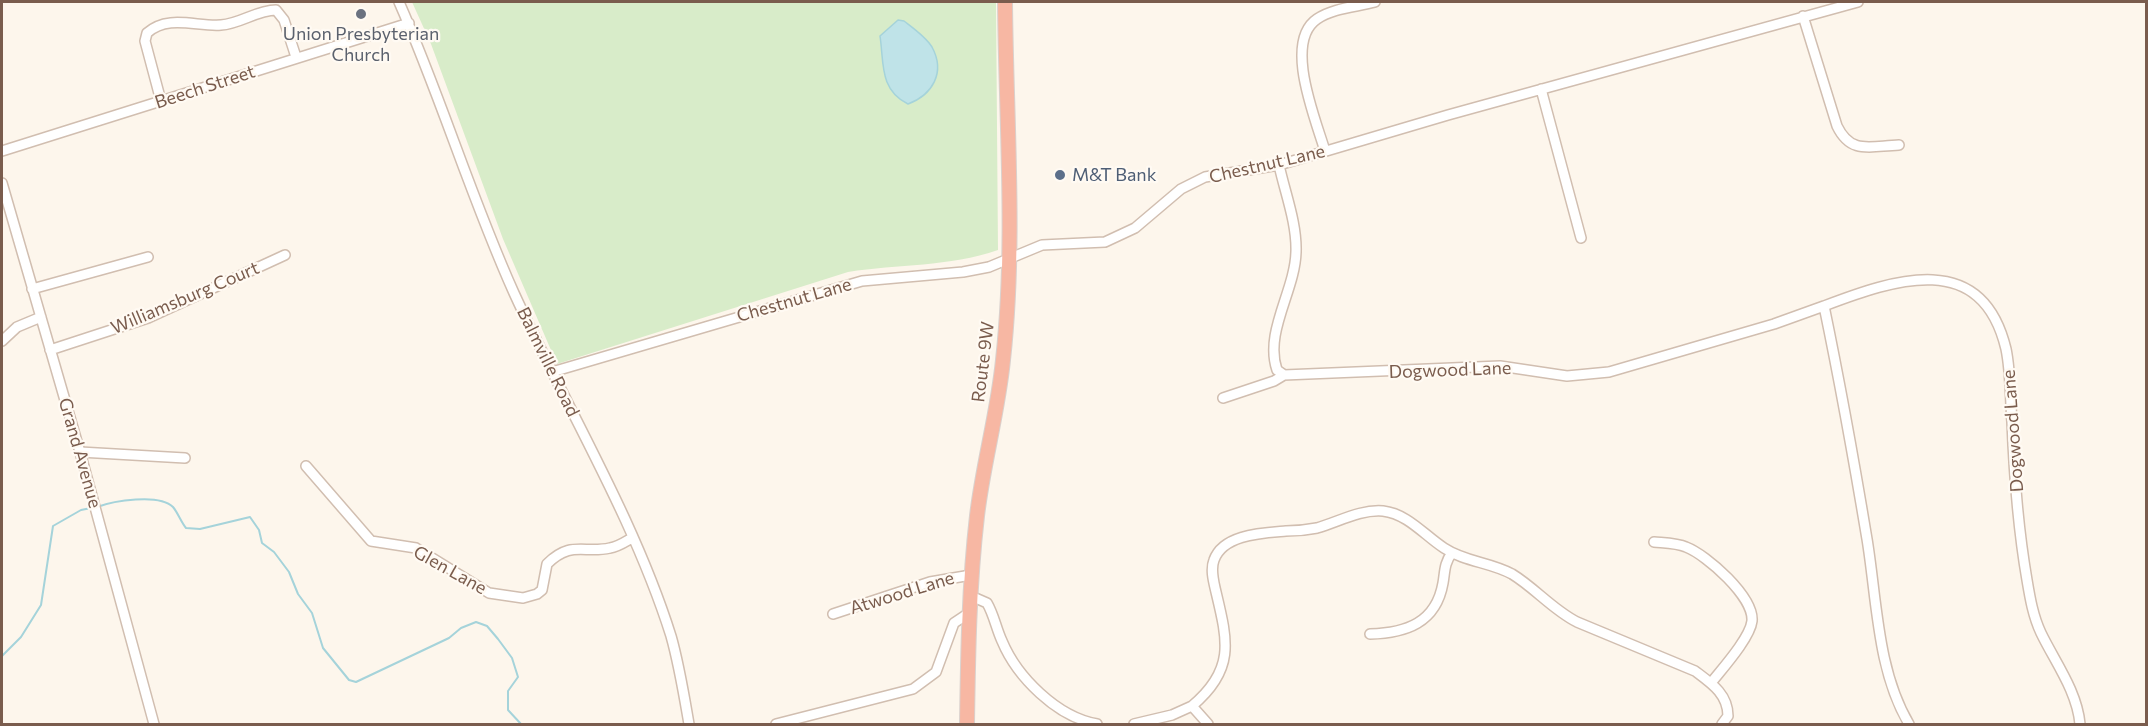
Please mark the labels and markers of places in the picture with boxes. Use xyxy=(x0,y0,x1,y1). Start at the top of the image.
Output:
marker: Union Presbyterian Church xyxy=(354,7,368,21)
place label: Union Presbyterian Church xyxy=(283,23,439,66)
place label: M&T Bank xyxy=(1072,164,1156,186)
marker: M&T Bank xyxy=(1053,168,1067,182)

